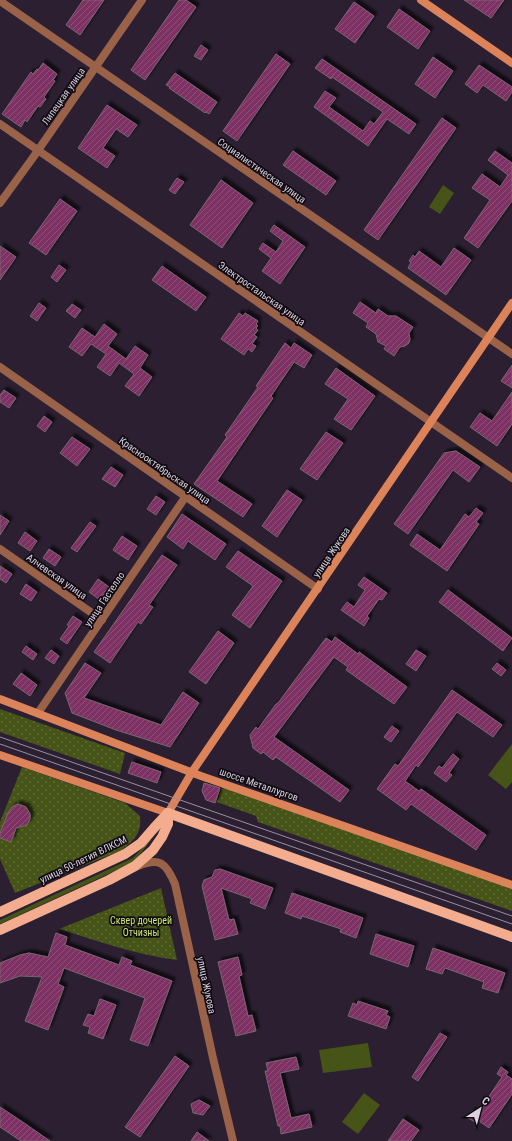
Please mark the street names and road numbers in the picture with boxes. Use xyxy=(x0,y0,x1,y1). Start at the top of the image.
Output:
street label: Липецкая улица xyxy=(40,65,87,127)
street label: Социалистическая улица xyxy=(216,136,308,205)
street label: Электростальская улица xyxy=(216,259,307,328)
street label: Краснооктябрьская улица xyxy=(117,435,213,506)
street label: улица Жукова xyxy=(311,525,352,579)
street label: Алчевская улица xyxy=(24,552,89,601)
street label: улица Гастелло xyxy=(82,570,127,629)
street label: шоссе Металлургов xyxy=(218,766,300,803)
street label: улица 50-летия ВЛКСМ xyxy=(38,834,128,885)
street label: улица Жукова xyxy=(195,956,218,1015)

